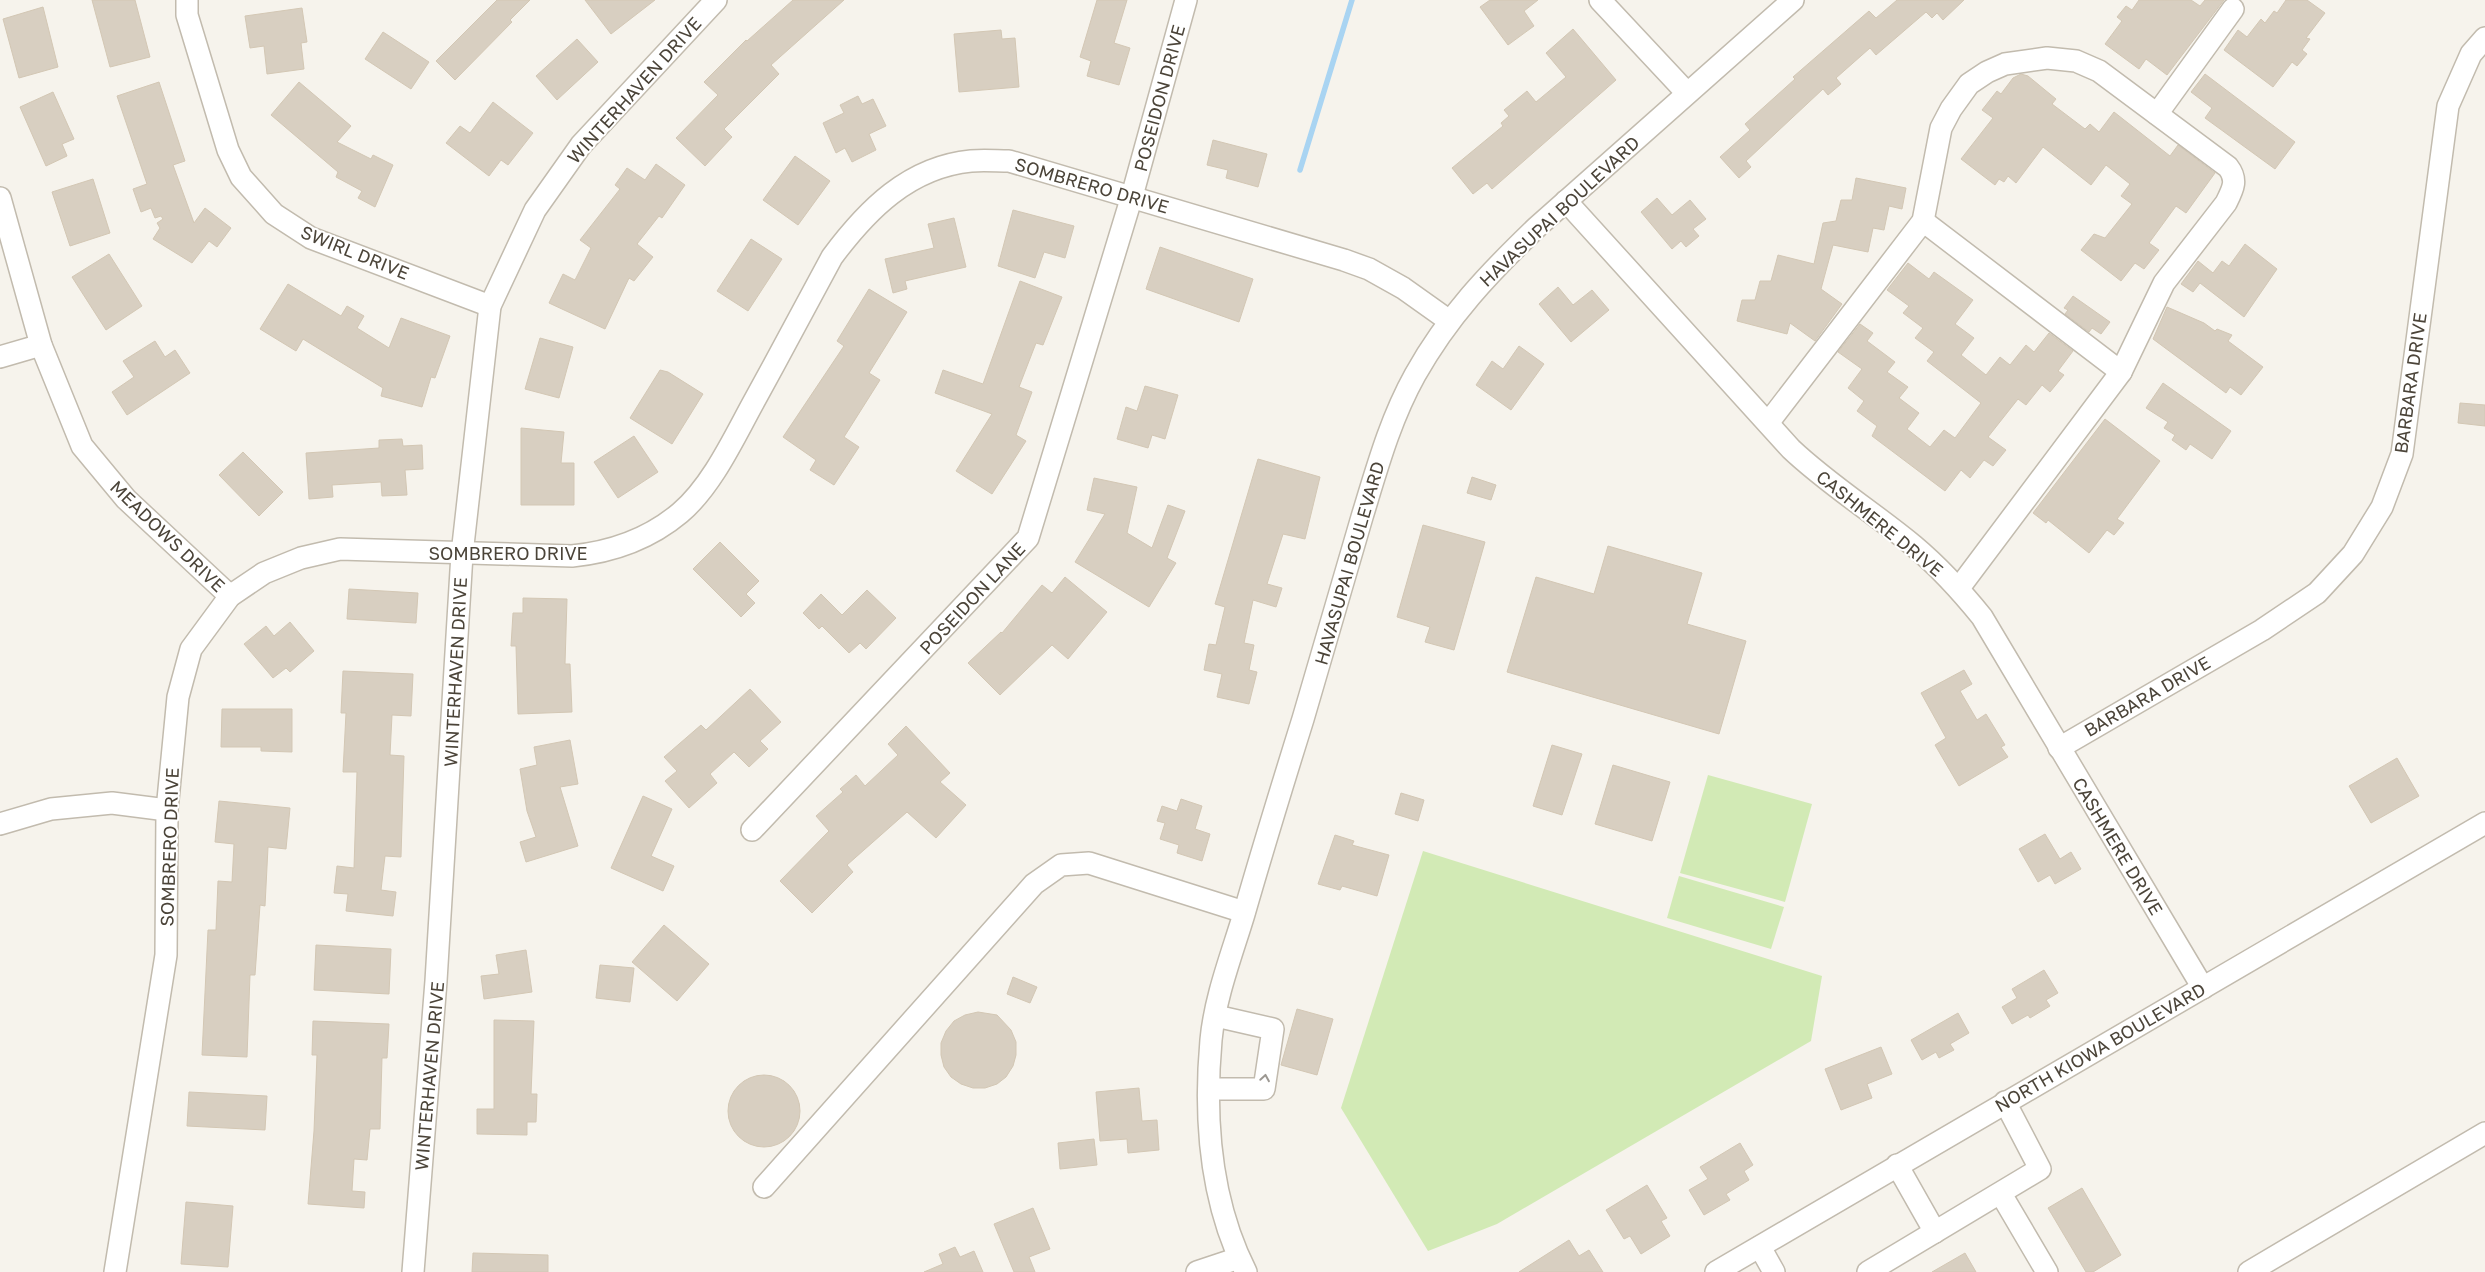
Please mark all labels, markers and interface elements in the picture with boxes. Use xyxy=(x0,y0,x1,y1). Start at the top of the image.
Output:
street label: WINTERHAVEN DRIVE xyxy=(562,12,706,168)
street label: POSEIDON DRIVE xyxy=(1129,22,1189,174)
street label: HAVASUPAI BOULEVARD xyxy=(1474,131,1644,291)
street label: SOMBRERO DRIVE xyxy=(1012,152,1172,218)
street label: SWIRL DRIVE xyxy=(298,220,412,284)
street label: BARBARA DRIVE xyxy=(2389,311,2431,455)
street label: HAVASUPAI BOULEVARD xyxy=(1309,459,1389,667)
street label: CASHMERE DRIVE xyxy=(1812,465,1948,581)
street label: MEADOWS DRIVE xyxy=(106,476,230,596)
street label: POSEIDON LANE xyxy=(915,538,1029,658)
street label: SOMBRERO DRIVE xyxy=(428,542,588,564)
street label: WINTERHAVEN DRIVE xyxy=(439,577,471,767)
street label: BARBARA DRIVE xyxy=(2080,651,2214,741)
street label: SOMBRERO DRIVE xyxy=(155,767,183,927)
street label: CASHMERE DRIVE xyxy=(2068,773,2168,919)
street label: NORTH KIOWA BOULEVARD xyxy=(1991,978,2209,1116)
street label: WINTERHAVEN DRIVE xyxy=(410,980,448,1172)
one-way arrow xyxy=(1260,1073,1270,1082)

